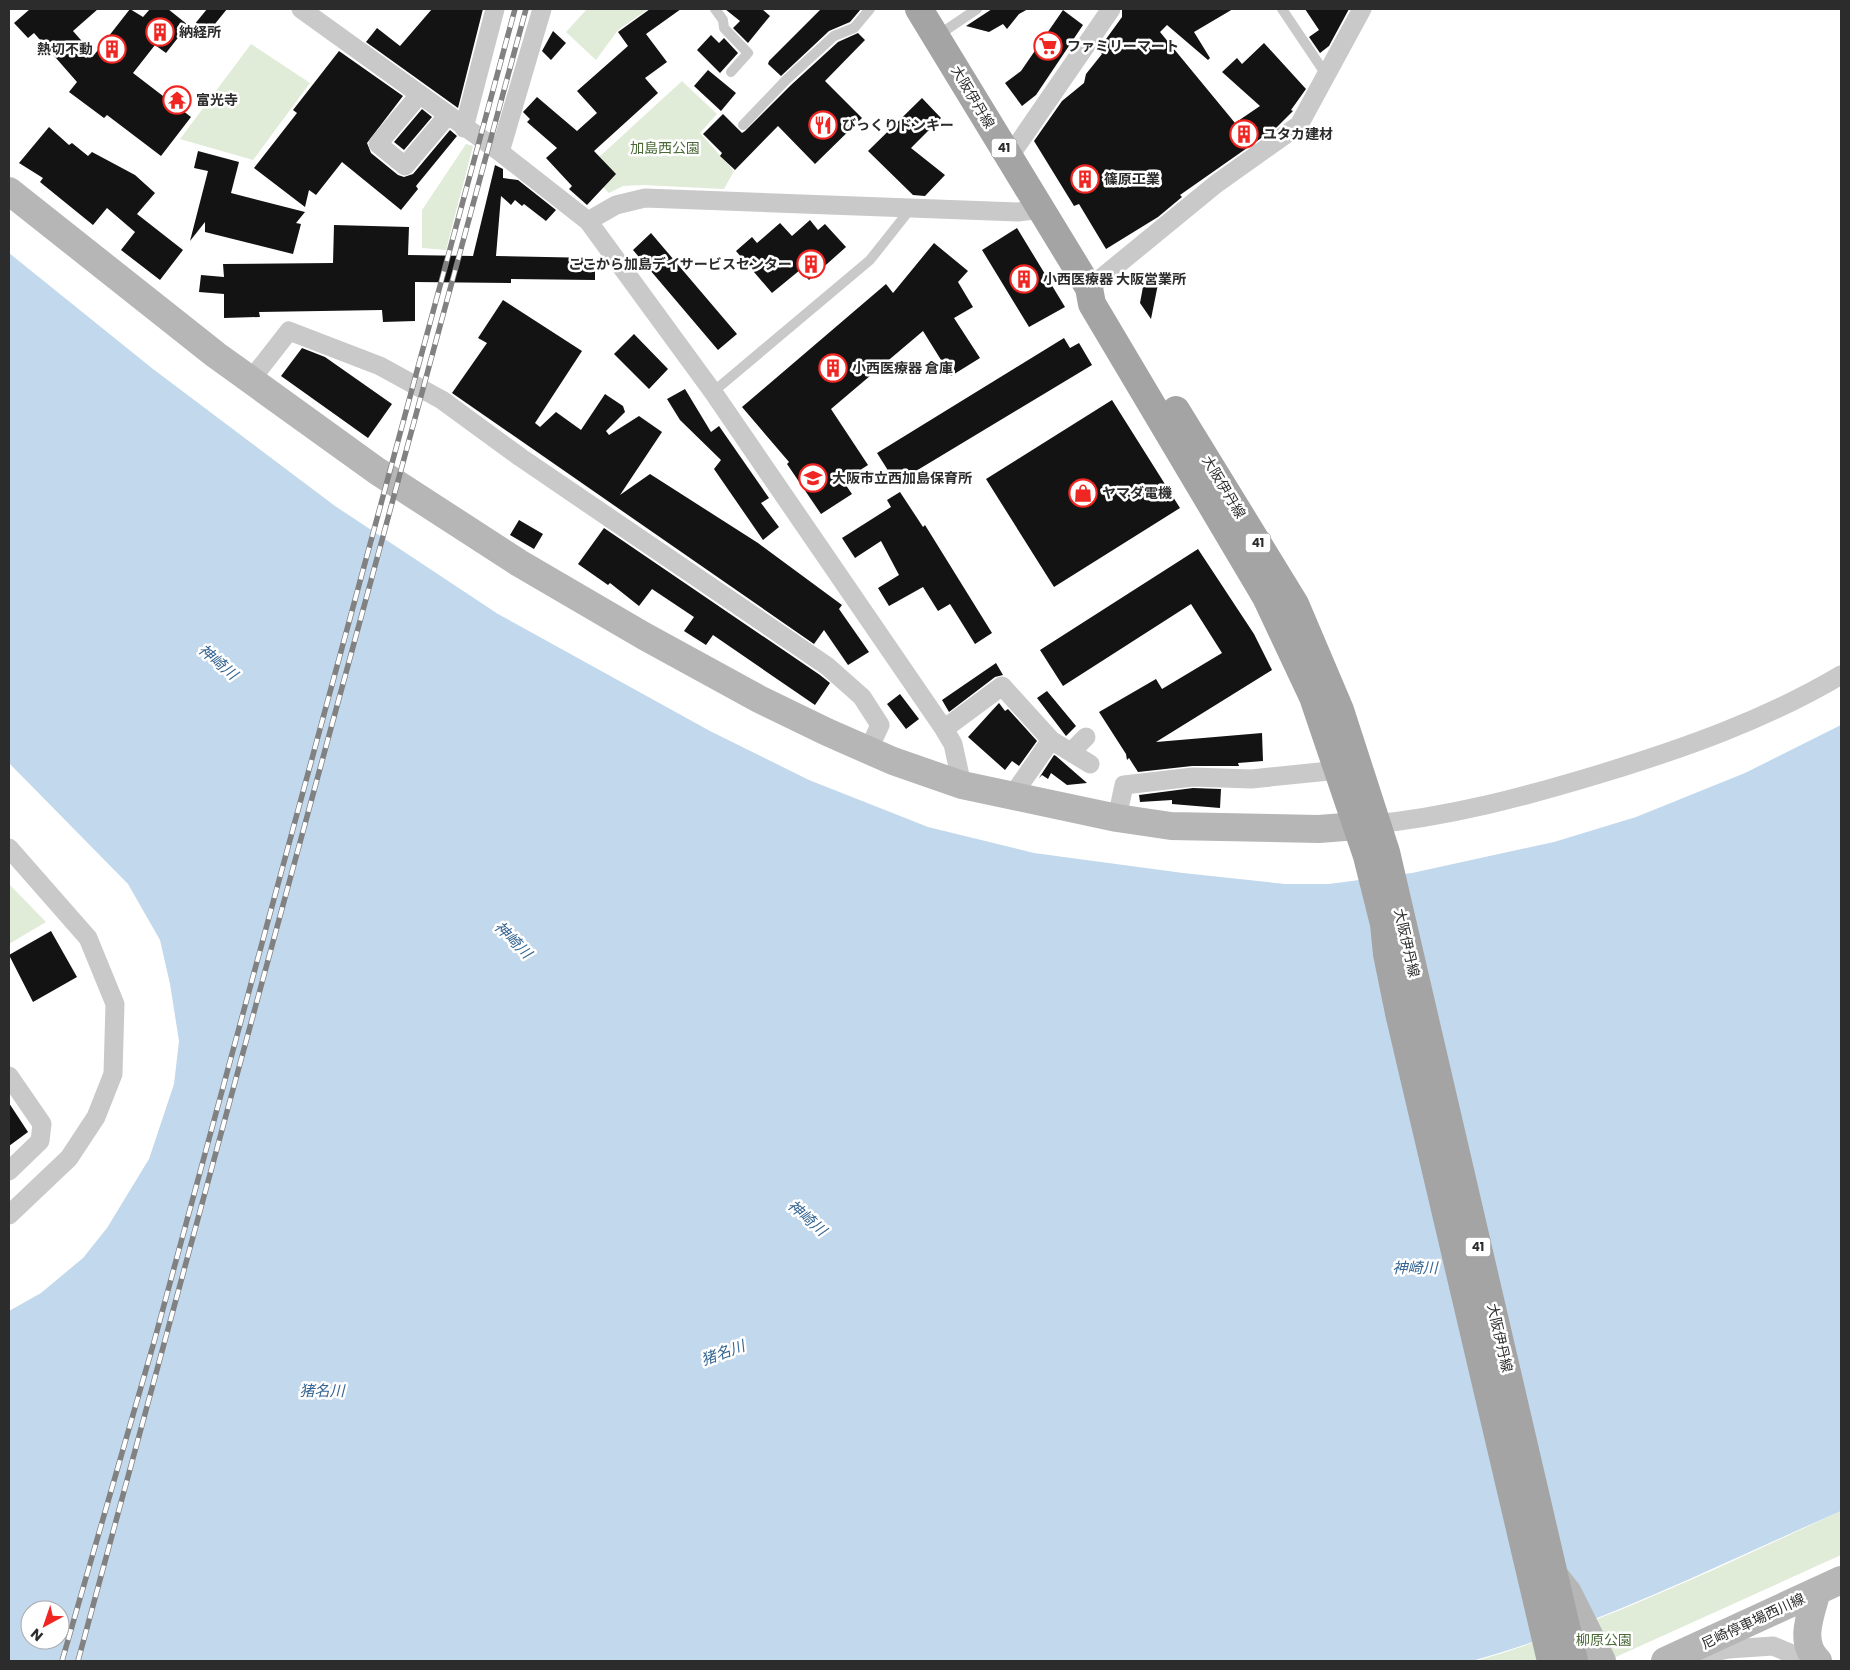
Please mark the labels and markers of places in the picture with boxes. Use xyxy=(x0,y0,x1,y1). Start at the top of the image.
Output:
building icon: 納経所 xyxy=(145,17,175,47)
place label: 納経所 xyxy=(179,22,221,42)
supermarket icon: ファミリーマート xyxy=(1033,31,1063,61)
building icon: 熱切不動 xyxy=(97,34,127,64)
place label: ファミリーマート xyxy=(1067,36,1179,56)
place label: 熱切不動 xyxy=(37,39,93,59)
temple icon: 富光寺 xyxy=(162,85,192,115)
place label: 富光寺 xyxy=(196,90,238,110)
restaurant icon: びっくりドンキー xyxy=(808,110,838,140)
place label: びっくりドンキー xyxy=(842,115,954,135)
building icon: ユタカ建材 xyxy=(1229,119,1259,149)
place label: ユタカ建材 xyxy=(1263,124,1333,144)
building icon: 篠原工業 xyxy=(1070,164,1100,194)
place label: 篠原工業 xyxy=(1104,169,1160,189)
building icon: ここから加島デイサービスセンター xyxy=(796,249,826,279)
place label: ここから加島デイサービスセンター xyxy=(568,254,792,274)
building icon: 小西医療器 大阪営業所 xyxy=(1009,264,1039,294)
place label: 小西医療器 大阪営業所 xyxy=(1043,269,1186,289)
building icon: 小西医療器 倉庫 xyxy=(818,353,848,383)
place label: 小西医療器 倉庫 xyxy=(852,358,953,378)
school or university icon: 大阪市立西加島保育所 xyxy=(798,463,828,493)
place label: 大阪市立西加島保育所 xyxy=(832,468,972,488)
shop icon: ヤマダ電機 xyxy=(1068,478,1098,508)
place label: ヤマダ電機 xyxy=(1102,483,1172,503)

